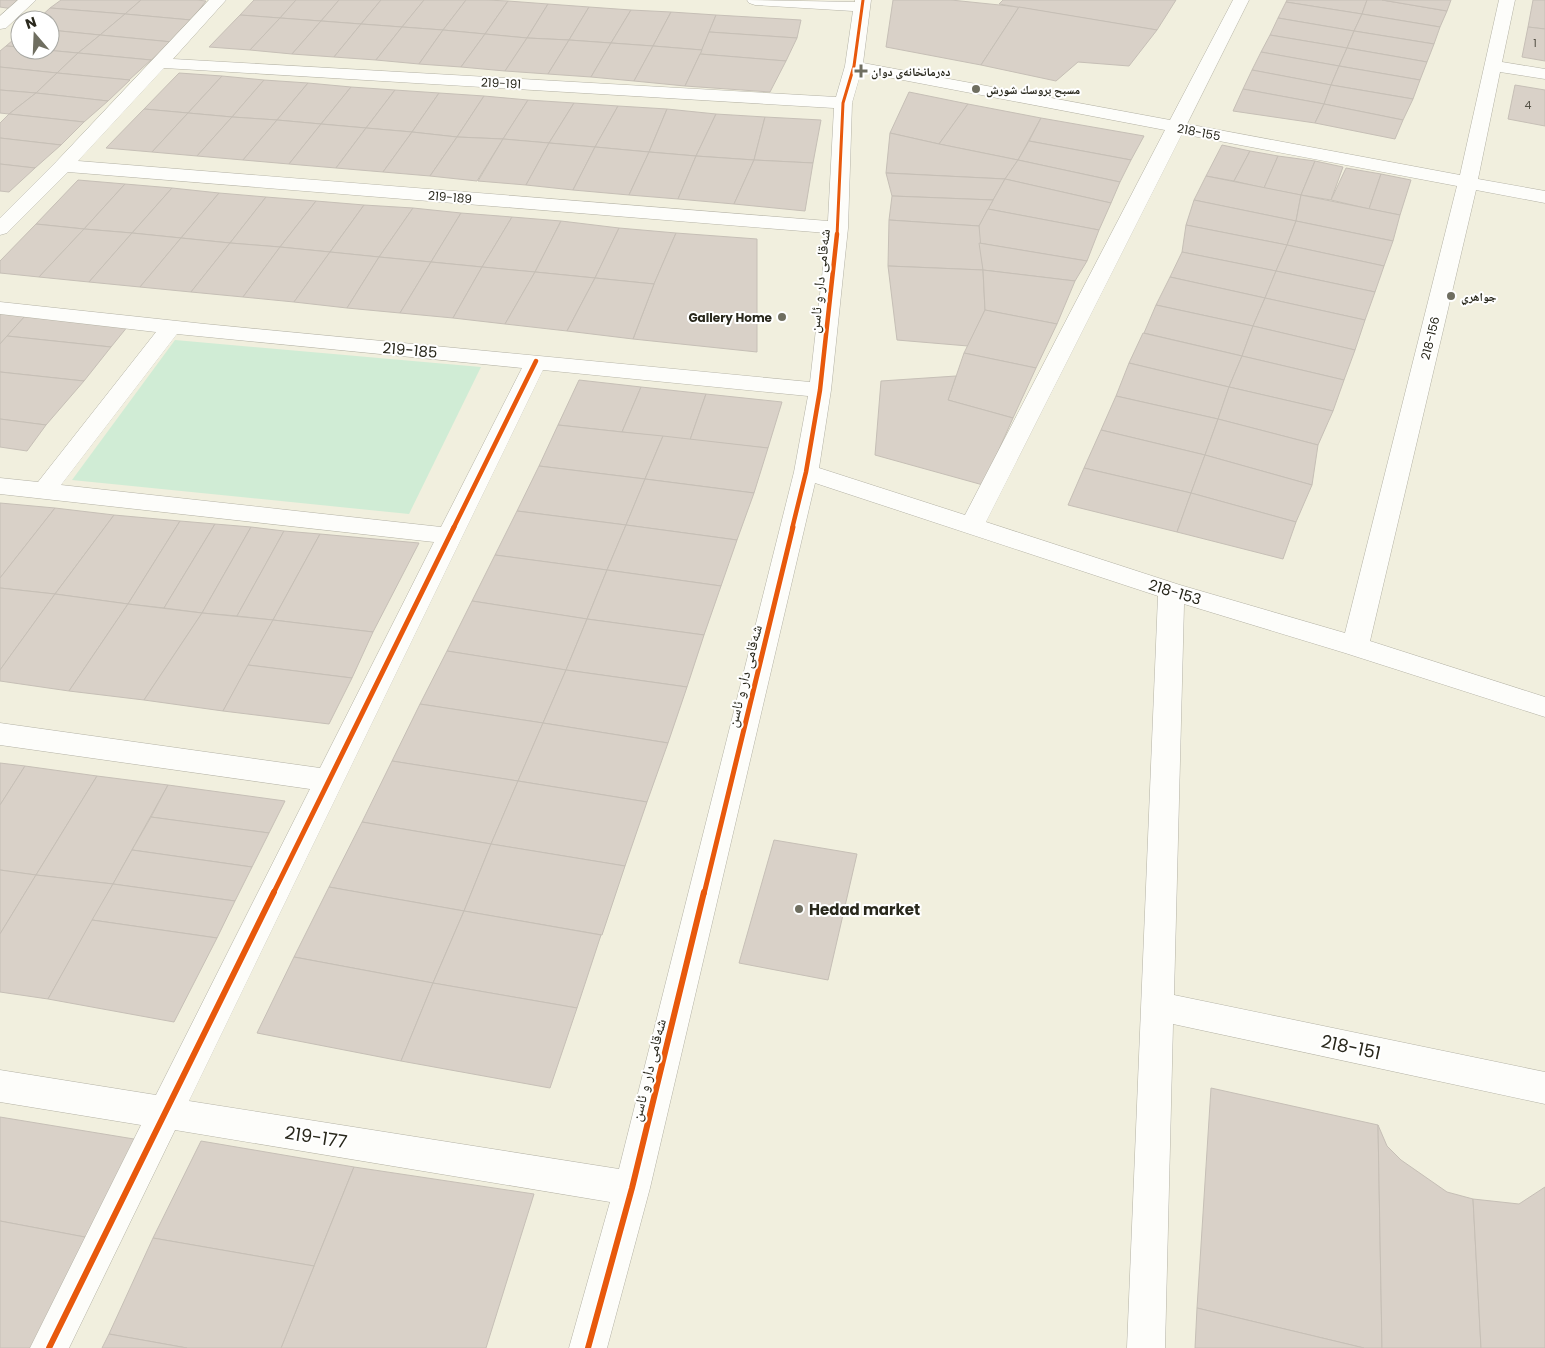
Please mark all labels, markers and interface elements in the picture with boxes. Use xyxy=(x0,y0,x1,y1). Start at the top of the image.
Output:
north arrow xyxy=(10,10,60,60)
text: N xyxy=(23,12,39,34)
house number: 1 xyxy=(1533,35,1537,51)
place label: دەرمانخانەی دوان xyxy=(871,63,951,80)
marker: دەرمانخانەی دوان xyxy=(855,65,867,77)
street label: 219-191 xyxy=(481,73,521,93)
place label: مسبح بروسك شورش xyxy=(986,81,1081,98)
marker: مسبح بروسك شورش xyxy=(970,83,982,95)
house number: 4 xyxy=(1525,97,1532,113)
street label: 218-155 xyxy=(1176,119,1222,145)
street label: 219-189 xyxy=(427,187,473,207)
street label: شەقامی دار و ئاسن xyxy=(803,228,835,334)
place label: جواهري xyxy=(1461,288,1497,306)
marker: جواهري xyxy=(1445,290,1457,302)
place label: Gallery Home xyxy=(688,309,773,326)
marker: Gallery Home xyxy=(776,311,788,323)
street label: 218-156 xyxy=(1416,315,1444,361)
street label: 219-185 xyxy=(382,337,438,363)
street label: 218-153 xyxy=(1146,574,1204,610)
street label: شەقامی دار و ئاسن xyxy=(721,622,767,730)
place label: Hedad market xyxy=(809,899,920,920)
marker: Hedad market xyxy=(793,903,805,915)
street label: شەقامی دار و ئاسن xyxy=(625,1016,671,1124)
street label: 218-151 xyxy=(1319,1029,1383,1065)
street label: 219-177 xyxy=(283,1120,349,1154)

